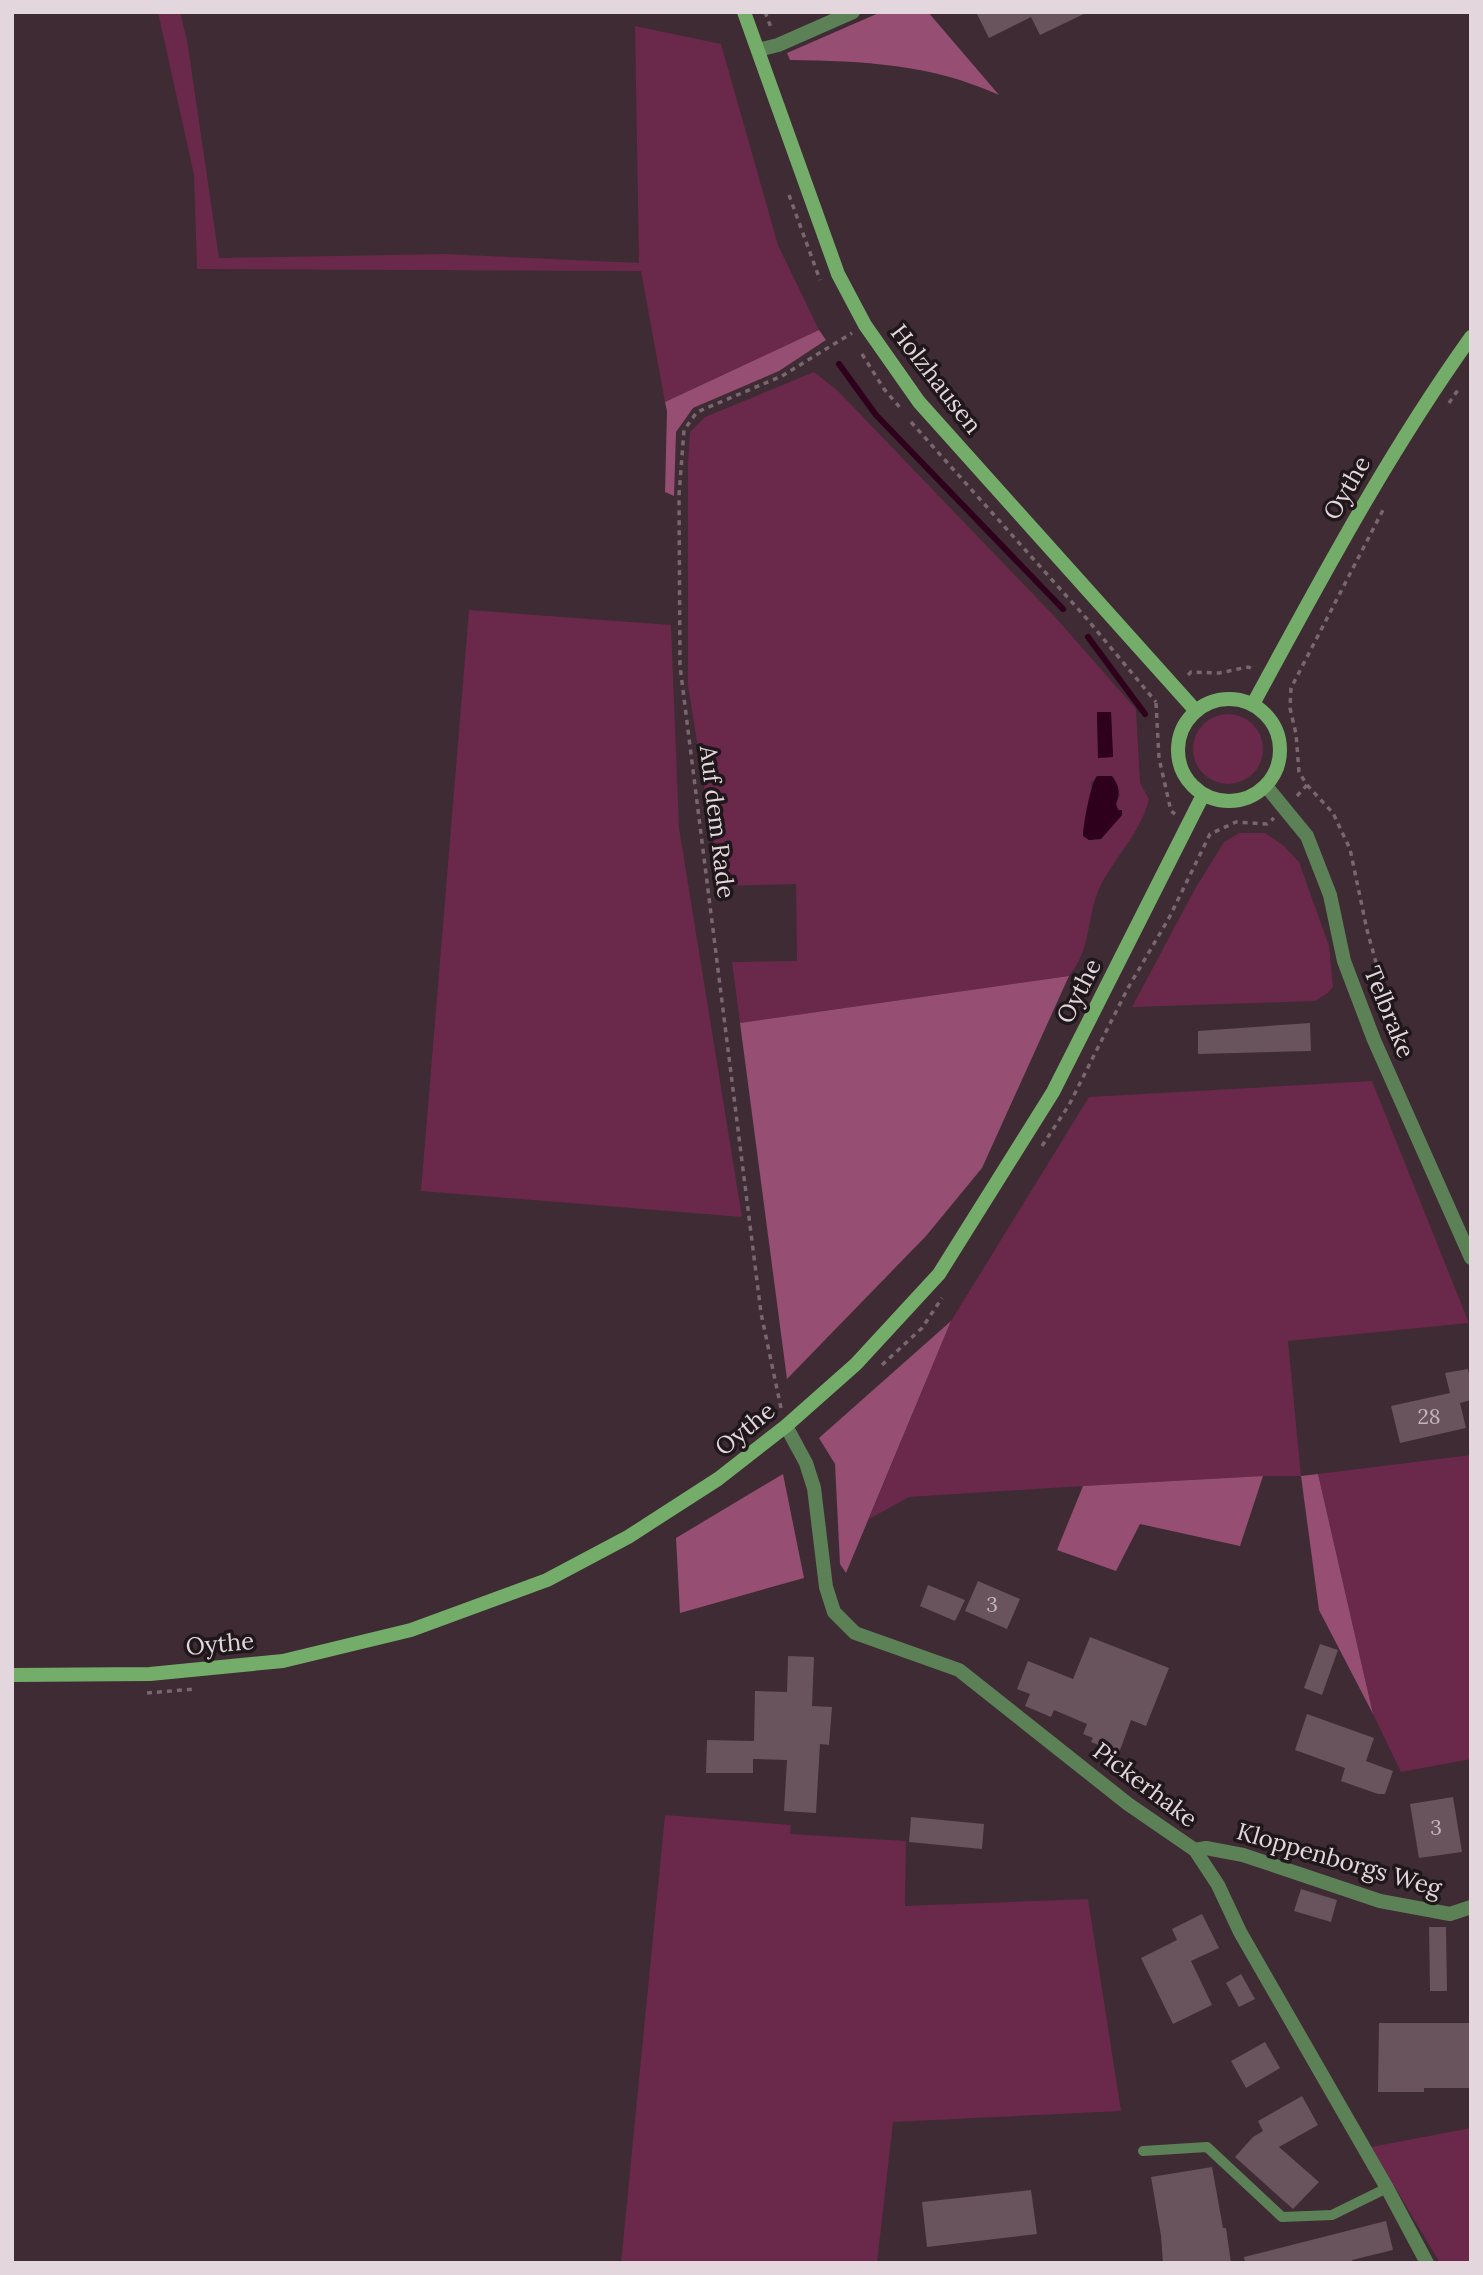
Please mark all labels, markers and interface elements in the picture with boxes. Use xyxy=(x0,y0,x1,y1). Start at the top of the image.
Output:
street label: Holzhausen xyxy=(884,318,989,440)
street label: Oythe xyxy=(1316,450,1377,525)
street label: Auf dem Rade xyxy=(693,743,742,900)
street label: Oythe xyxy=(1049,953,1108,1028)
street label: Telbrake xyxy=(1357,961,1422,1062)
street label: Oythe xyxy=(708,1395,781,1462)
house number: 28 xyxy=(1417,1403,1441,1430)
house number: 3 xyxy=(986,1591,998,1618)
street label: Oythe xyxy=(184,1625,255,1662)
street label: Pickerhake xyxy=(1087,1735,1204,1834)
house number: 3 xyxy=(1430,1814,1442,1841)
street label: Kloppenborgs Weg xyxy=(1233,1815,1446,1904)

